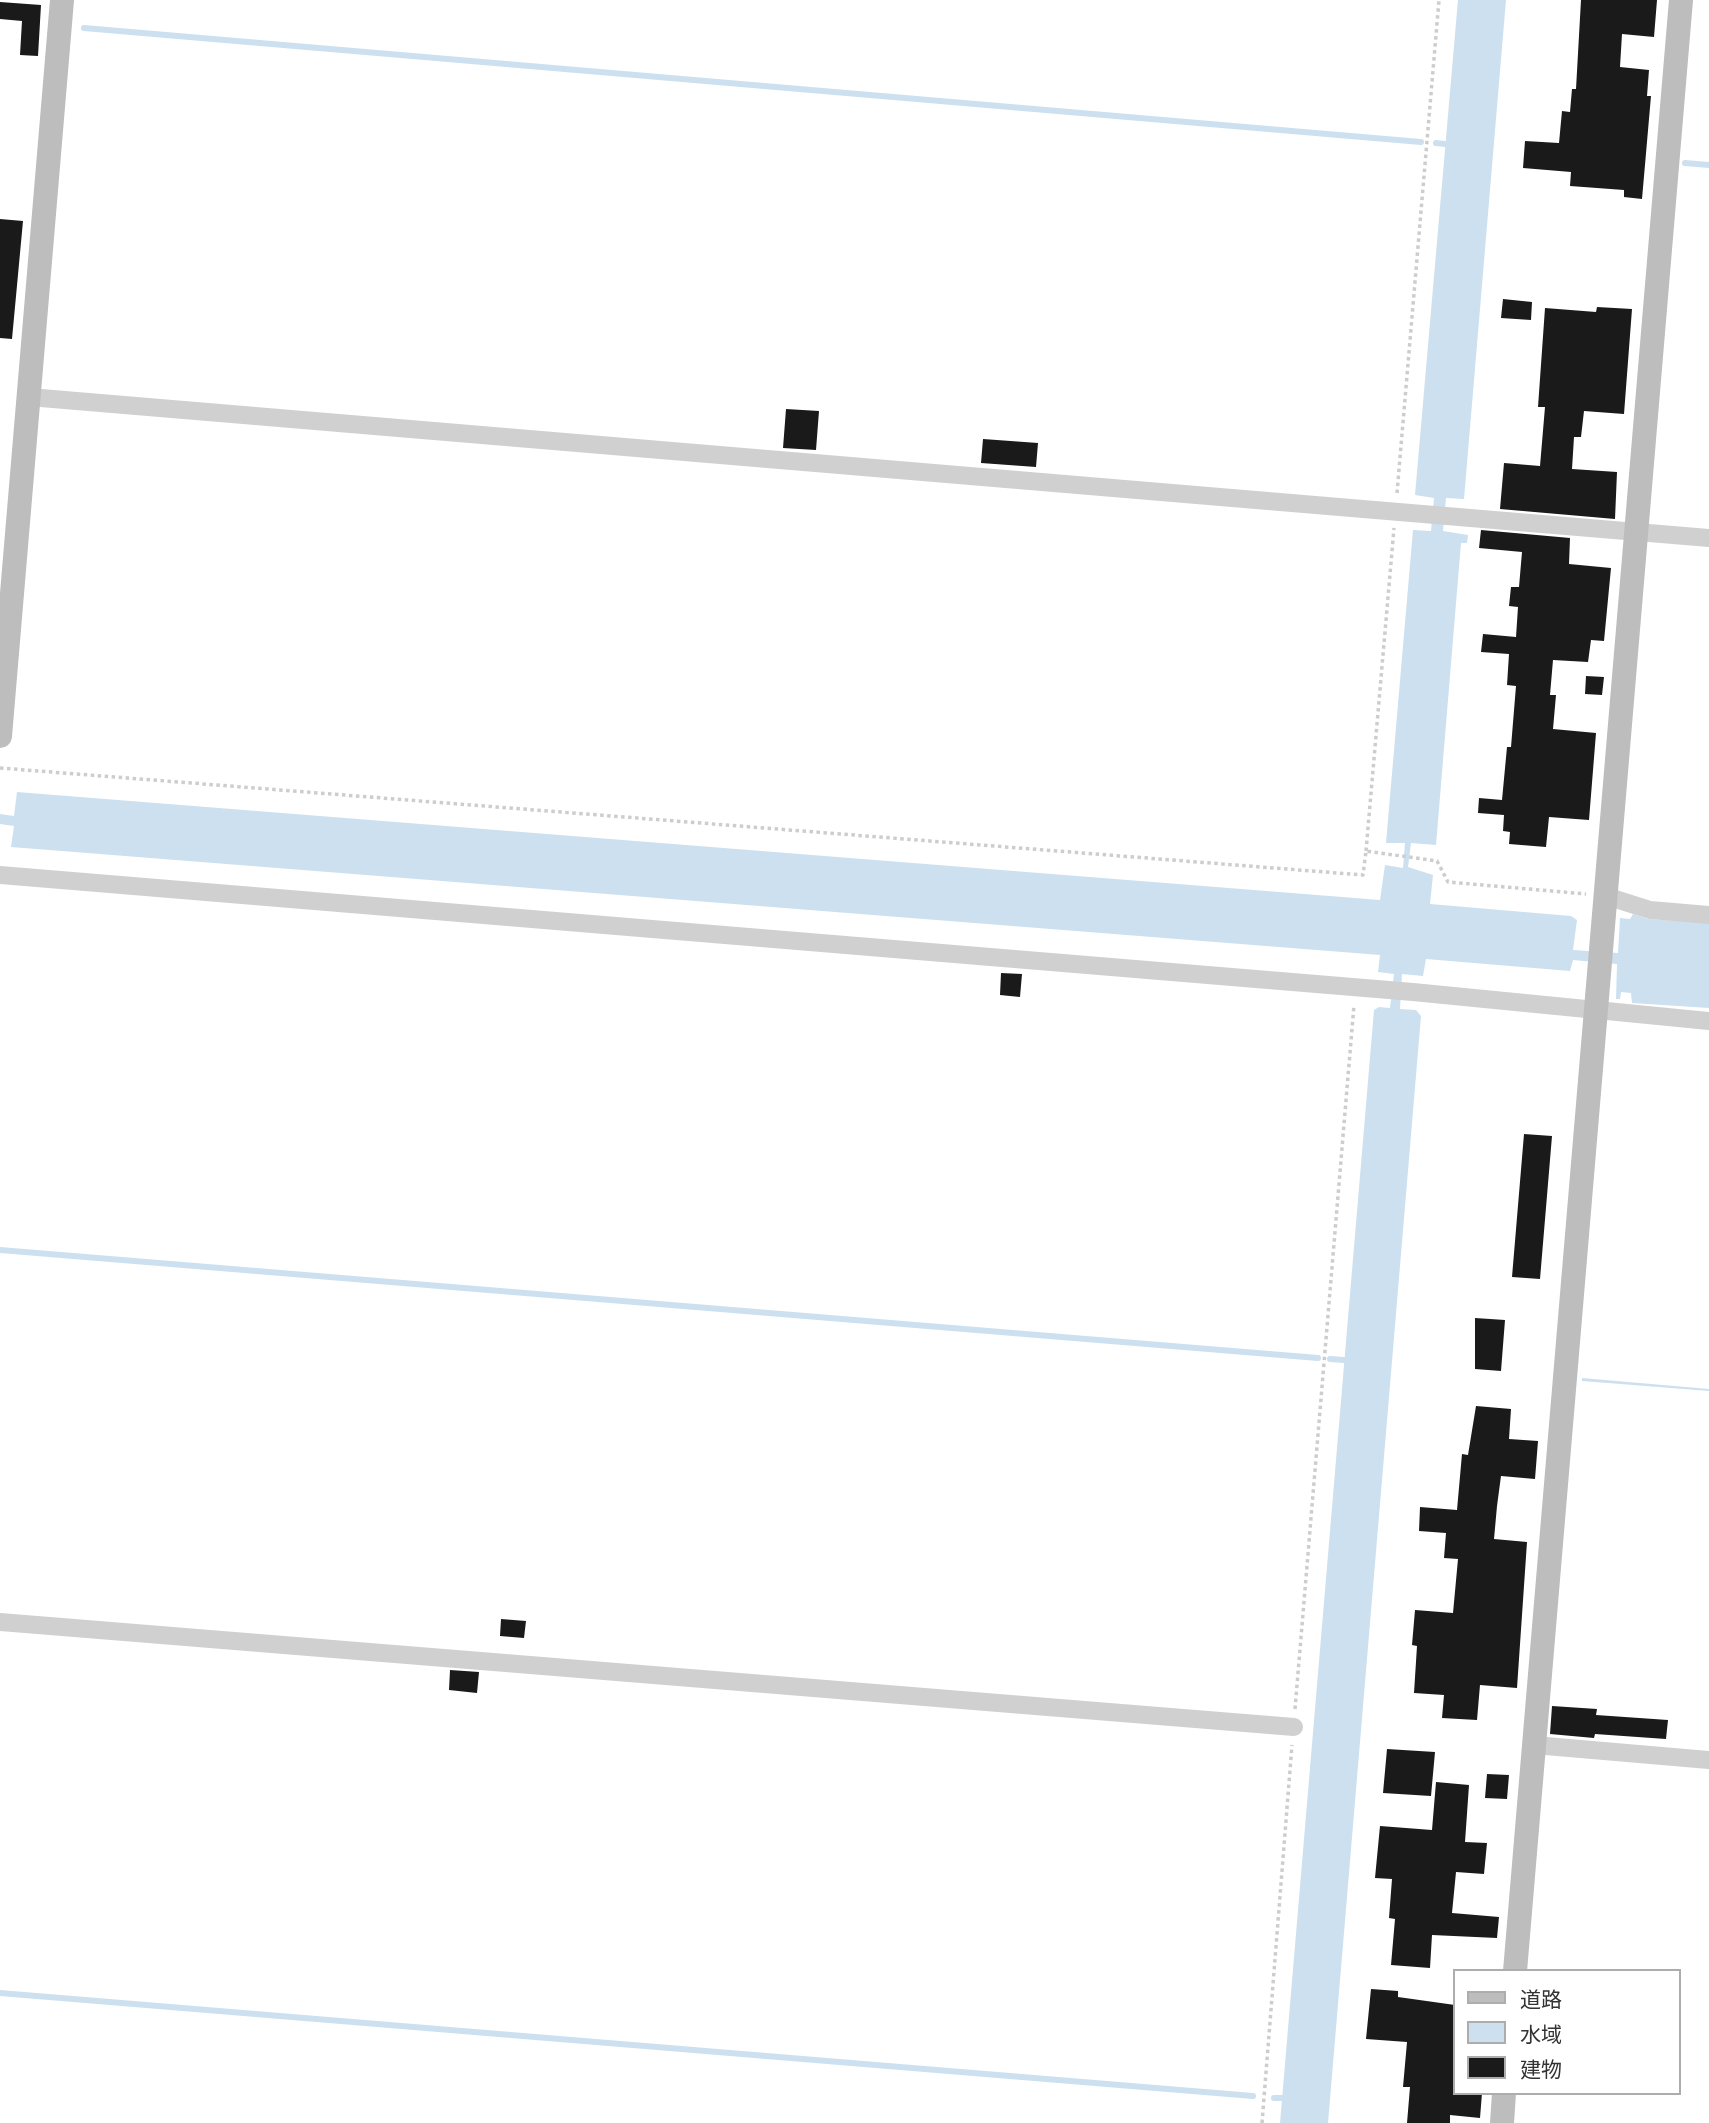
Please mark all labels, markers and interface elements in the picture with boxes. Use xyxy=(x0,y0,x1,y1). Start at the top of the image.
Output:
legend xyxy=(1454,1969,1681,2095)
text: 道路 xyxy=(1520,1986,1562,2012)
text: 水域 xyxy=(1520,2021,1562,2047)
text: 建物 xyxy=(1520,2056,1562,2082)

